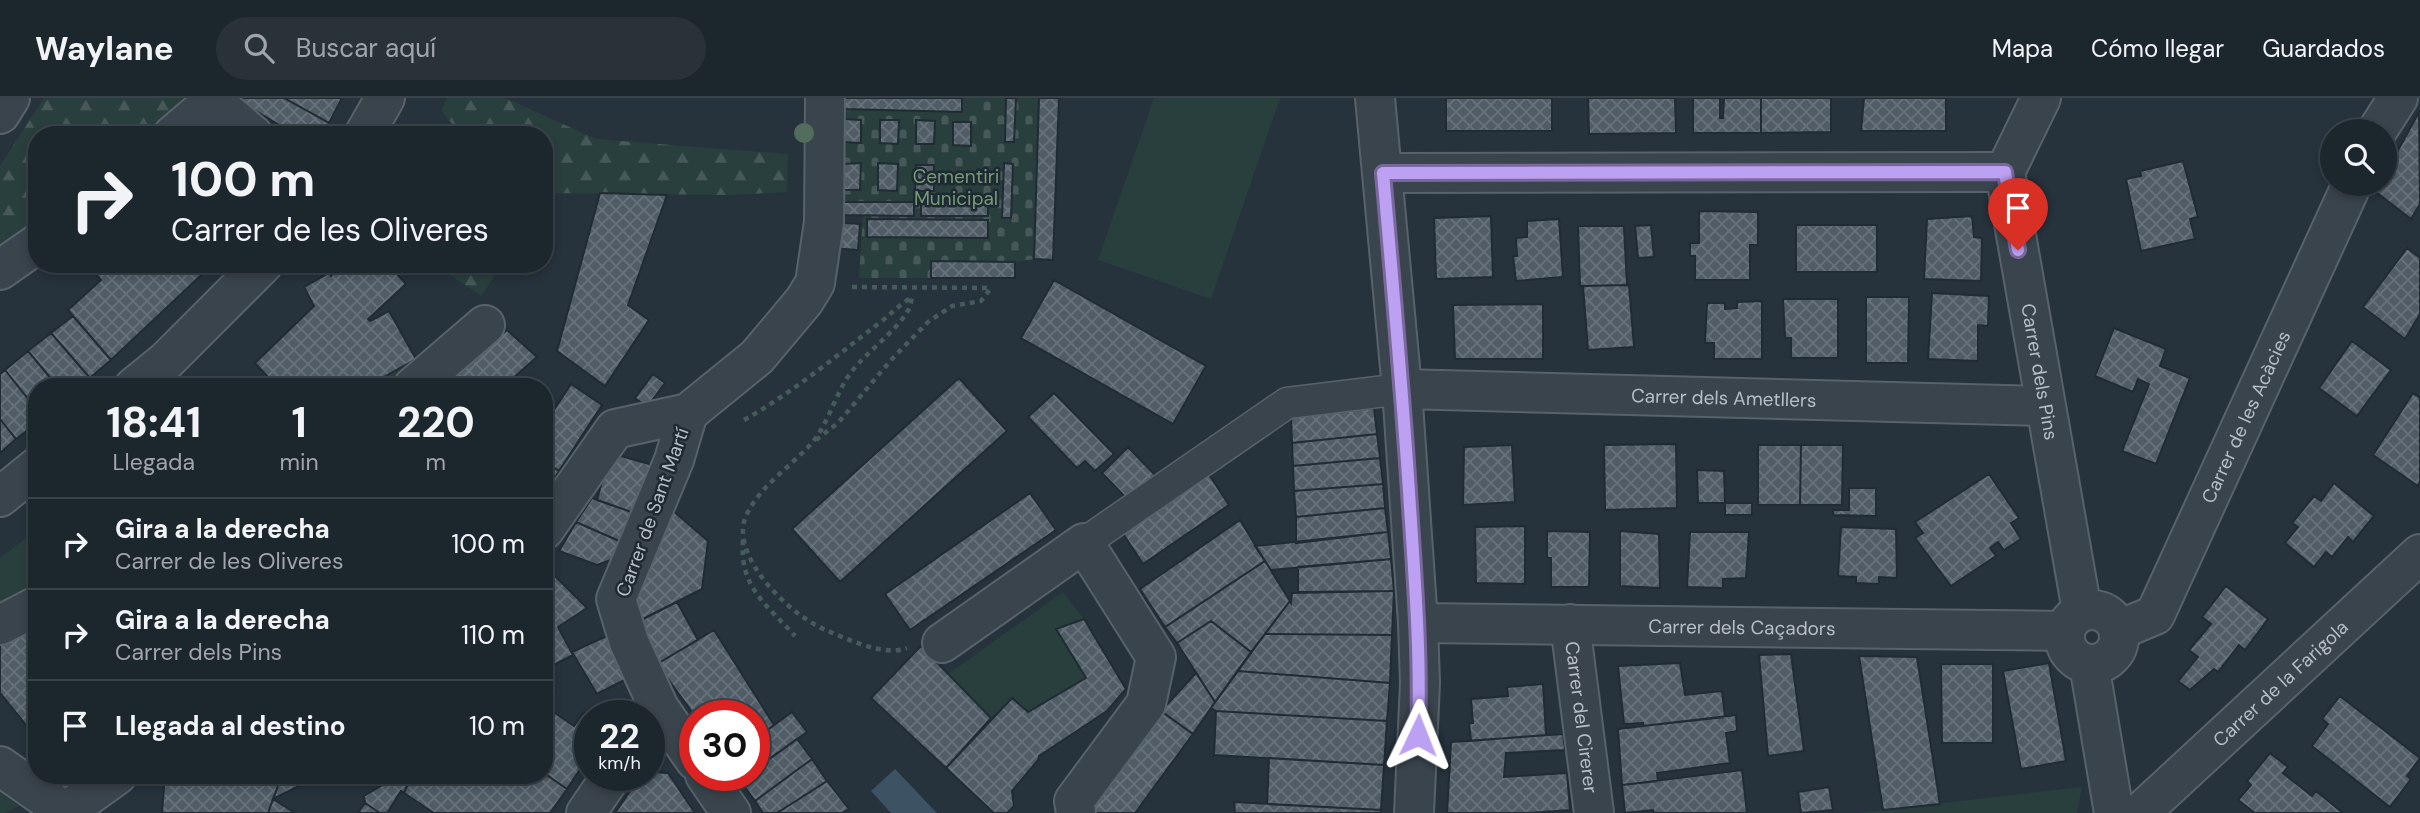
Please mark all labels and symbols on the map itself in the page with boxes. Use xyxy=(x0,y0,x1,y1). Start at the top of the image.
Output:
park label: Cementiri Municipal xyxy=(913,164,999,211)
pin xyxy=(1988,178,2048,250)
street label: Carrer dels Pins xyxy=(2015,302,2064,442)
street label: Carrer de les Acàcies xyxy=(2196,327,2296,507)
street label: Carrer dels Ametllers xyxy=(1631,383,1817,413)
street label: Carrer de Sant Martí xyxy=(610,424,695,600)
street label: Carrer dels Caçadors xyxy=(1648,614,1836,641)
street label: Carrer de la Farigola xyxy=(2208,615,2353,752)
street label: Carrer del Cirerer xyxy=(1559,640,1603,795)
position arrow xyxy=(1381,698,1455,772)
speed limit sign: 30 xyxy=(679,700,770,791)

